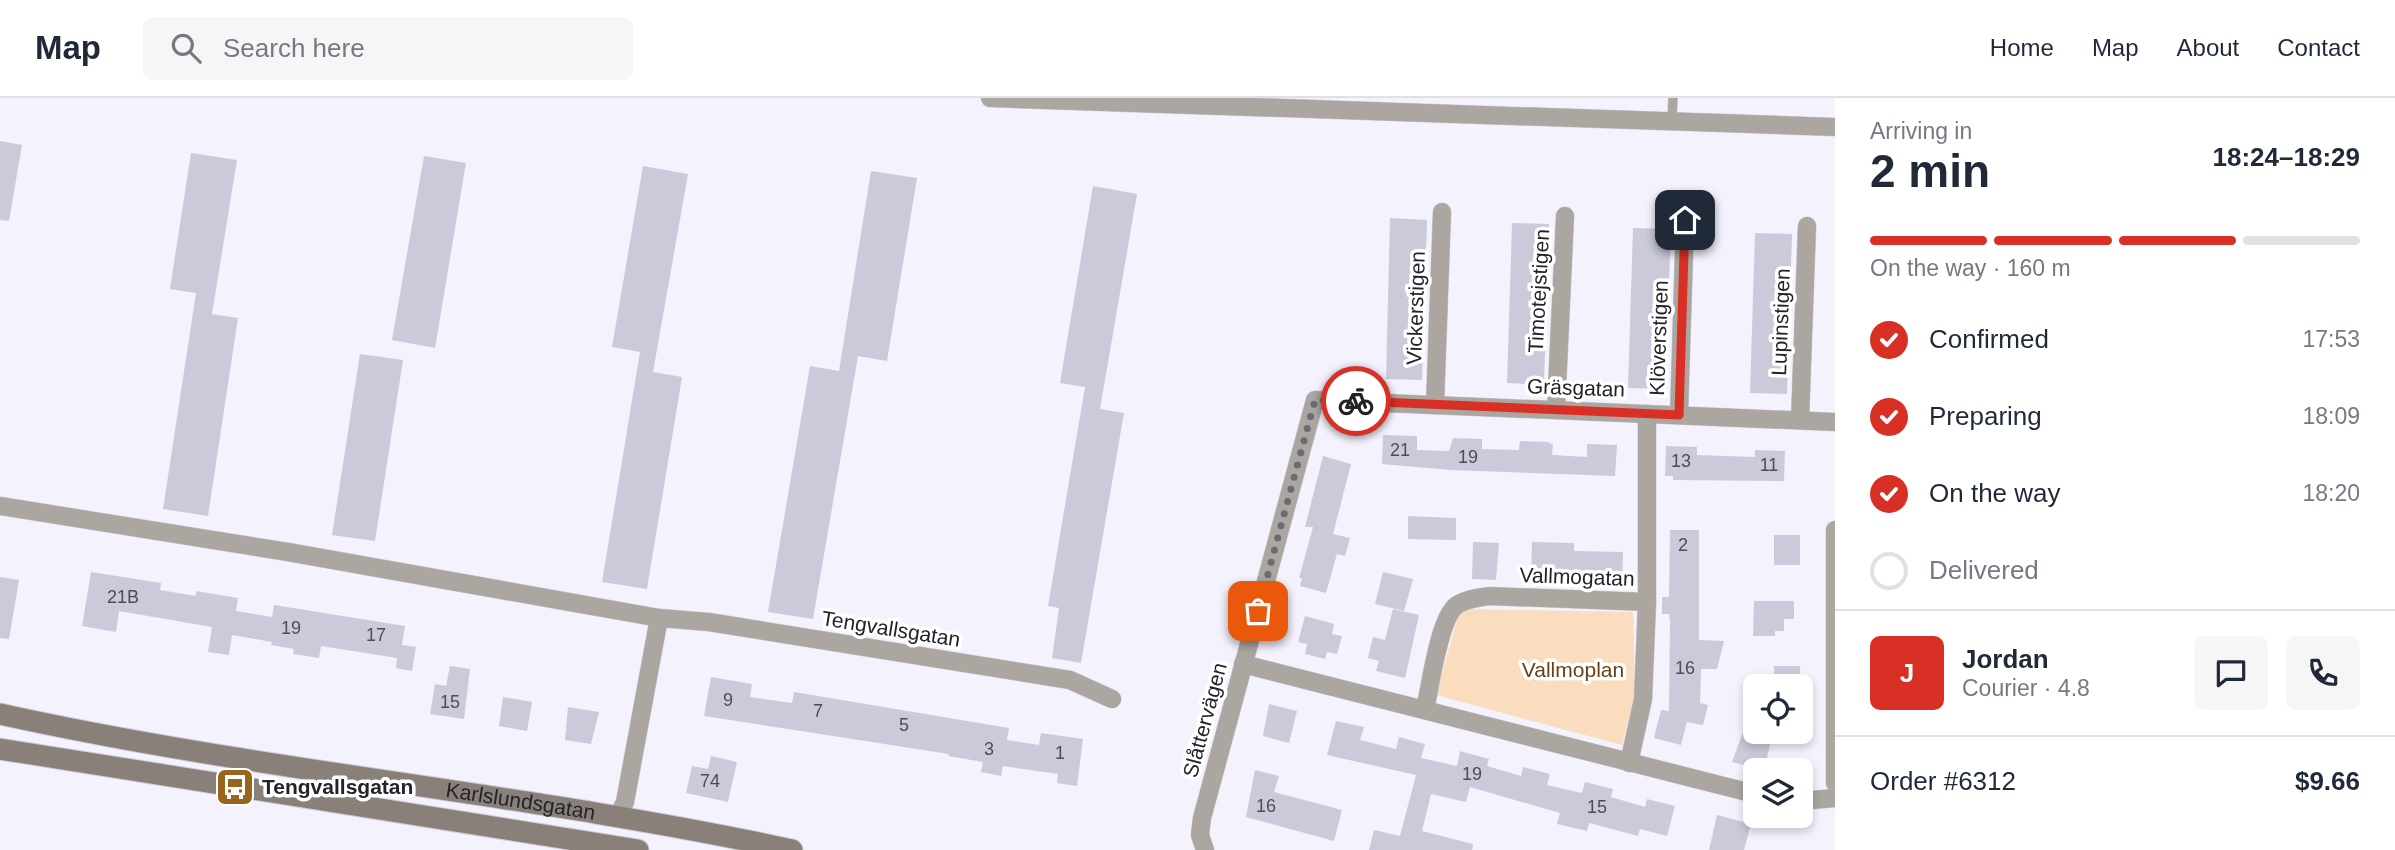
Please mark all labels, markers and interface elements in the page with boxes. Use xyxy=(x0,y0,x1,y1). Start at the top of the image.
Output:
search box xyxy=(143,17,633,80)
text: Map xyxy=(35,29,101,66)
icon: search xyxy=(167,29,205,67)
text: Search here xyxy=(223,33,365,63)
text: Home xyxy=(1990,34,2054,61)
text: Map xyxy=(2092,34,2139,61)
text: About xyxy=(2177,34,2239,61)
text: Contact xyxy=(2277,34,2360,61)
text: Arriving in xyxy=(1870,118,1972,144)
text: 18:24–18:29 xyxy=(2213,142,2360,172)
text: 2 min xyxy=(1870,145,1990,197)
pin xyxy=(1655,190,1715,250)
icon: home xyxy=(1666,201,1704,239)
street label: Timotejstigen xyxy=(1524,228,1553,354)
street label: Vickerstigen xyxy=(1402,251,1429,365)
text: On the way · 160 m xyxy=(1870,255,2071,281)
street label: Lupinstigen xyxy=(1767,268,1794,376)
street label: Klöverstigen xyxy=(1645,280,1672,396)
icon: check xyxy=(1870,321,1908,359)
text: Confirmed xyxy=(1929,324,2049,354)
text: 17:53 xyxy=(2302,326,2360,352)
courier xyxy=(1321,366,1391,436)
street label: Gräsgatan xyxy=(1527,374,1625,401)
icon: bike xyxy=(1337,382,1375,420)
icon: check xyxy=(1870,398,1908,436)
text: Preparing xyxy=(1929,401,2042,431)
text: 18:09 xyxy=(2302,403,2360,429)
house number: 21 xyxy=(1390,440,1410,460)
house number: 19 xyxy=(1458,447,1478,467)
house number: 13 xyxy=(1671,451,1691,471)
house number: 11 xyxy=(1760,455,1778,475)
icon: check xyxy=(1870,475,1908,513)
text: On the way xyxy=(1929,478,2061,508)
text: 18:20 xyxy=(2302,480,2360,506)
house number: 2 xyxy=(1678,535,1688,555)
text: Delivered xyxy=(1929,555,2039,585)
street label: Vallmogatan xyxy=(1519,563,1635,590)
pin xyxy=(1228,581,1288,641)
house number: 21B xyxy=(107,587,139,607)
icon: bag xyxy=(1239,592,1277,630)
street label: Tengvallsgatan xyxy=(820,606,962,651)
house number: 19 xyxy=(281,618,301,638)
house number: 17 xyxy=(366,625,386,645)
button: chat xyxy=(2194,636,2268,710)
button: phone xyxy=(2286,636,2360,710)
text: Jordan xyxy=(1962,644,2049,674)
park label: Vallmoplan xyxy=(1522,658,1624,681)
house number: 16 xyxy=(1675,658,1695,678)
text: J xyxy=(1900,658,1914,688)
street label: Slåttervägen xyxy=(1178,660,1231,780)
map controls xyxy=(1743,674,1813,828)
button: locate xyxy=(1743,674,1813,744)
text: Courier · 4.8 xyxy=(1962,675,2090,701)
house number: 9 xyxy=(723,690,733,710)
house number: 15 xyxy=(440,692,460,712)
house number: 7 xyxy=(813,701,823,721)
house number: 5 xyxy=(899,715,909,735)
house number: 3 xyxy=(984,739,994,759)
house number: 1 xyxy=(1055,743,1065,763)
button: layers xyxy=(1743,758,1813,828)
house number: 19 xyxy=(1462,764,1482,784)
bus stop icon: Tengvallsgatan xyxy=(214,766,256,808)
text: Order #6312 xyxy=(1870,766,2016,796)
text: $9.66 xyxy=(2295,766,2360,796)
house number: 74 xyxy=(700,771,720,791)
place label: Tengvallsgatan xyxy=(262,775,413,798)
street label: Karlslundsgatan xyxy=(445,778,597,824)
house number: 16 xyxy=(1256,796,1276,816)
house number: 15 xyxy=(1587,797,1607,817)

